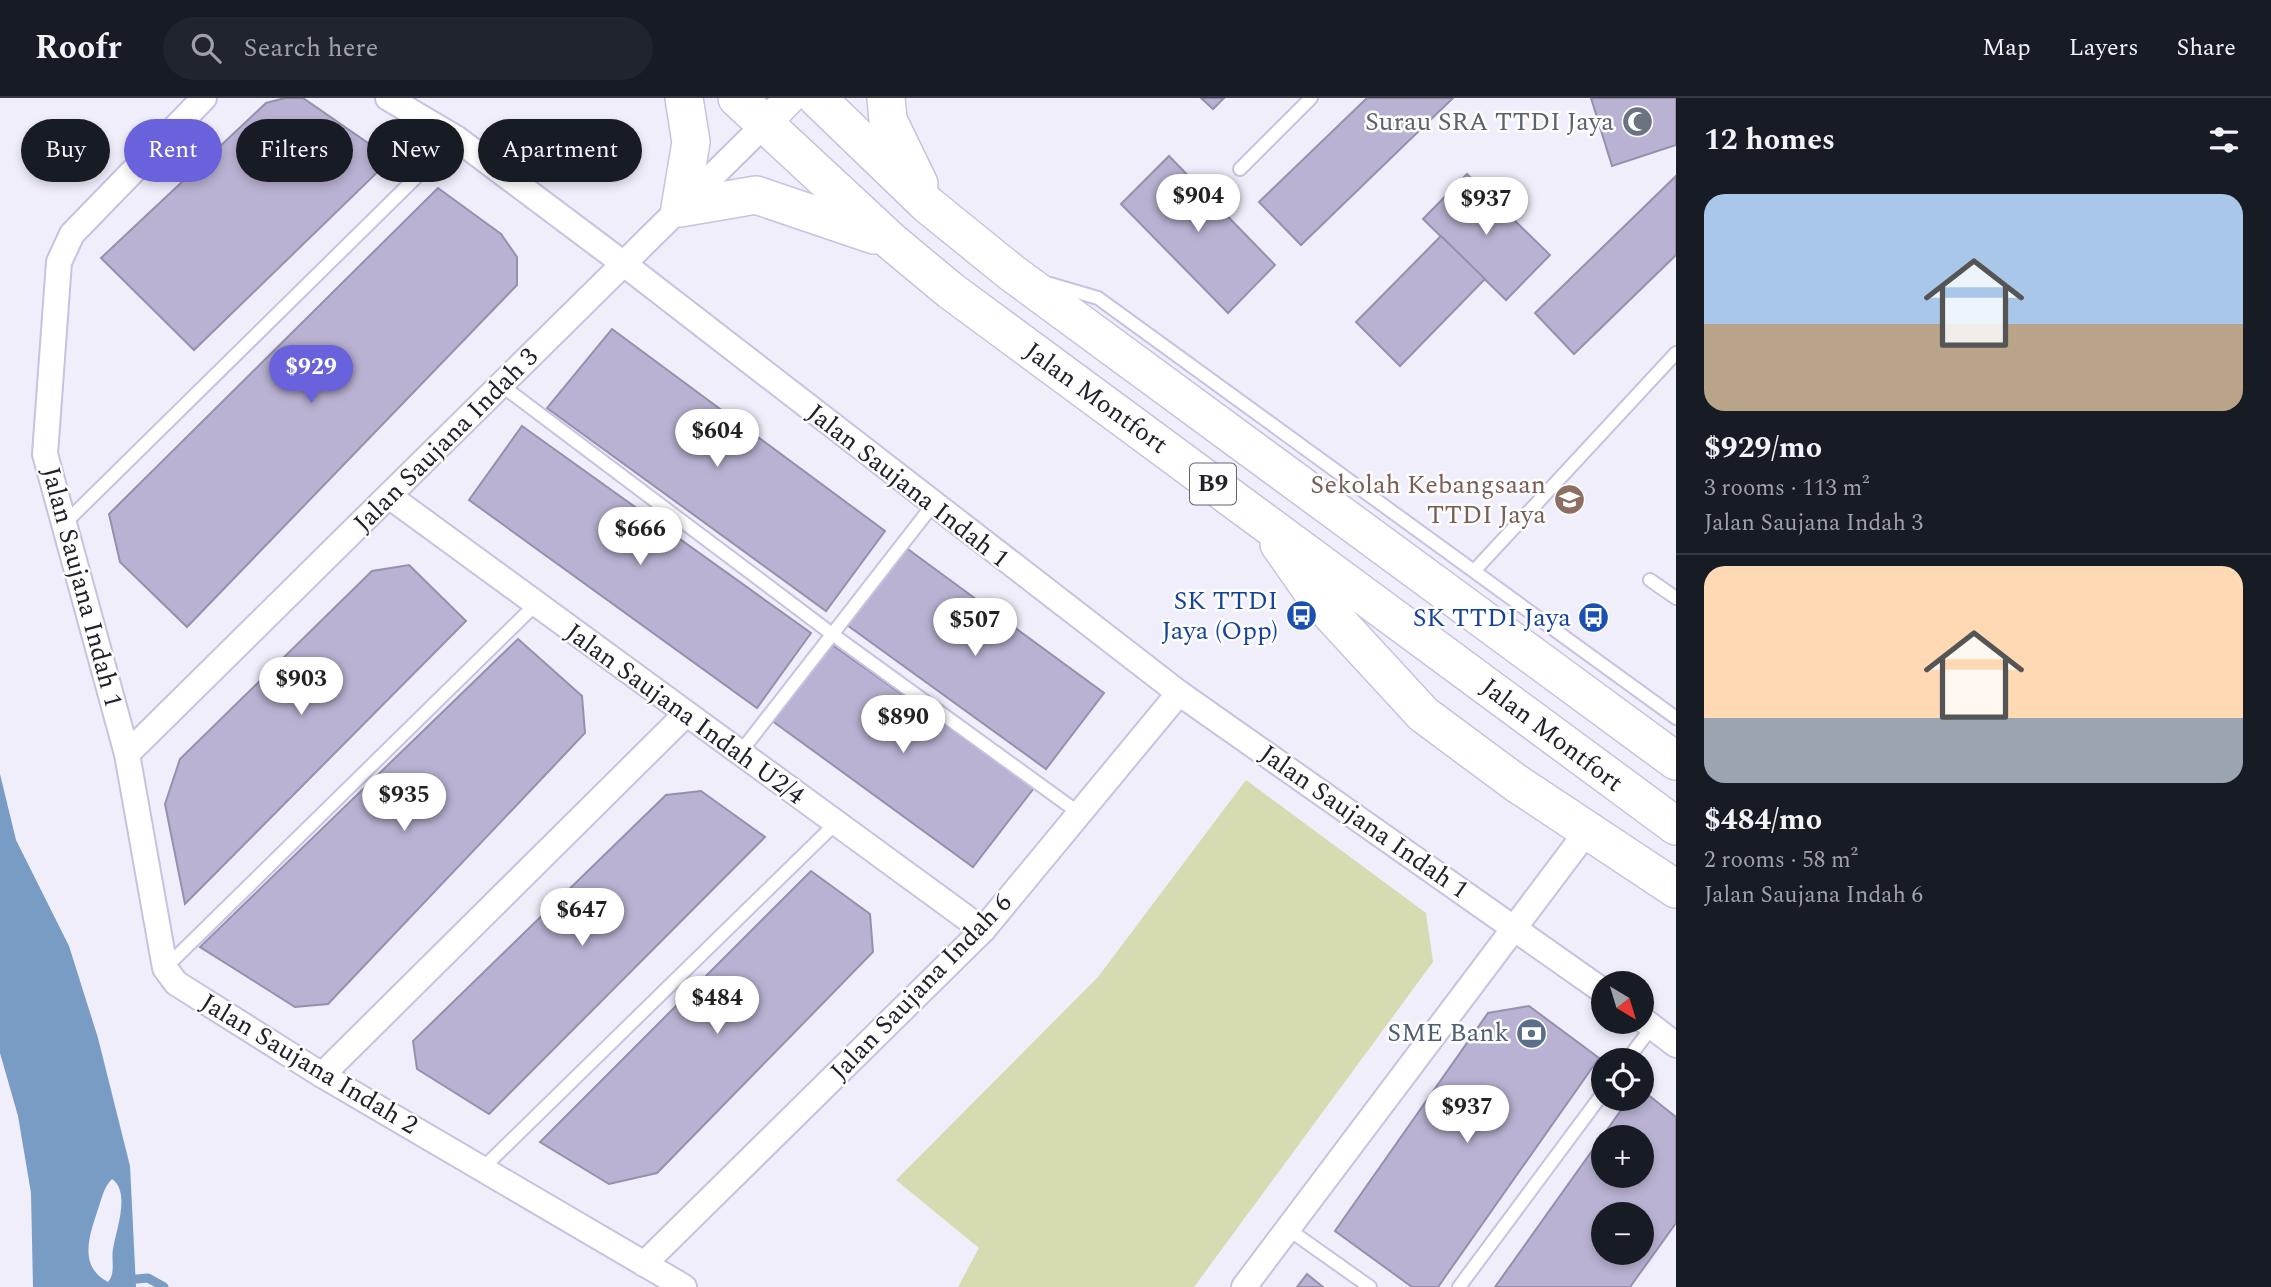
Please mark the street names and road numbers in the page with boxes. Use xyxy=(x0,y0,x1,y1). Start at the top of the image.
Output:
street label: Jalan Montfort xyxy=(1016,332,1176,464)
street label: Jalan Saujana Indah 3 xyxy=(344,338,548,542)
street label: Jalan Saujana Indah 1 xyxy=(798,394,1018,578)
street label: Jalan Saujana Indah 1 xyxy=(31,462,133,712)
road number: B9 xyxy=(1190,464,1236,505)
street label: Jalan Saujana Indah U2/4 xyxy=(557,613,813,815)
street label: Jalan Montfort xyxy=(1472,668,1632,802)
street label: Jalan Saujana Indah 1 xyxy=(1251,735,1477,909)
street label: Jalan Saujana Indah 6 xyxy=(821,884,1021,1090)
street label: Jalan Saujana Indah 2 xyxy=(193,983,425,1145)

